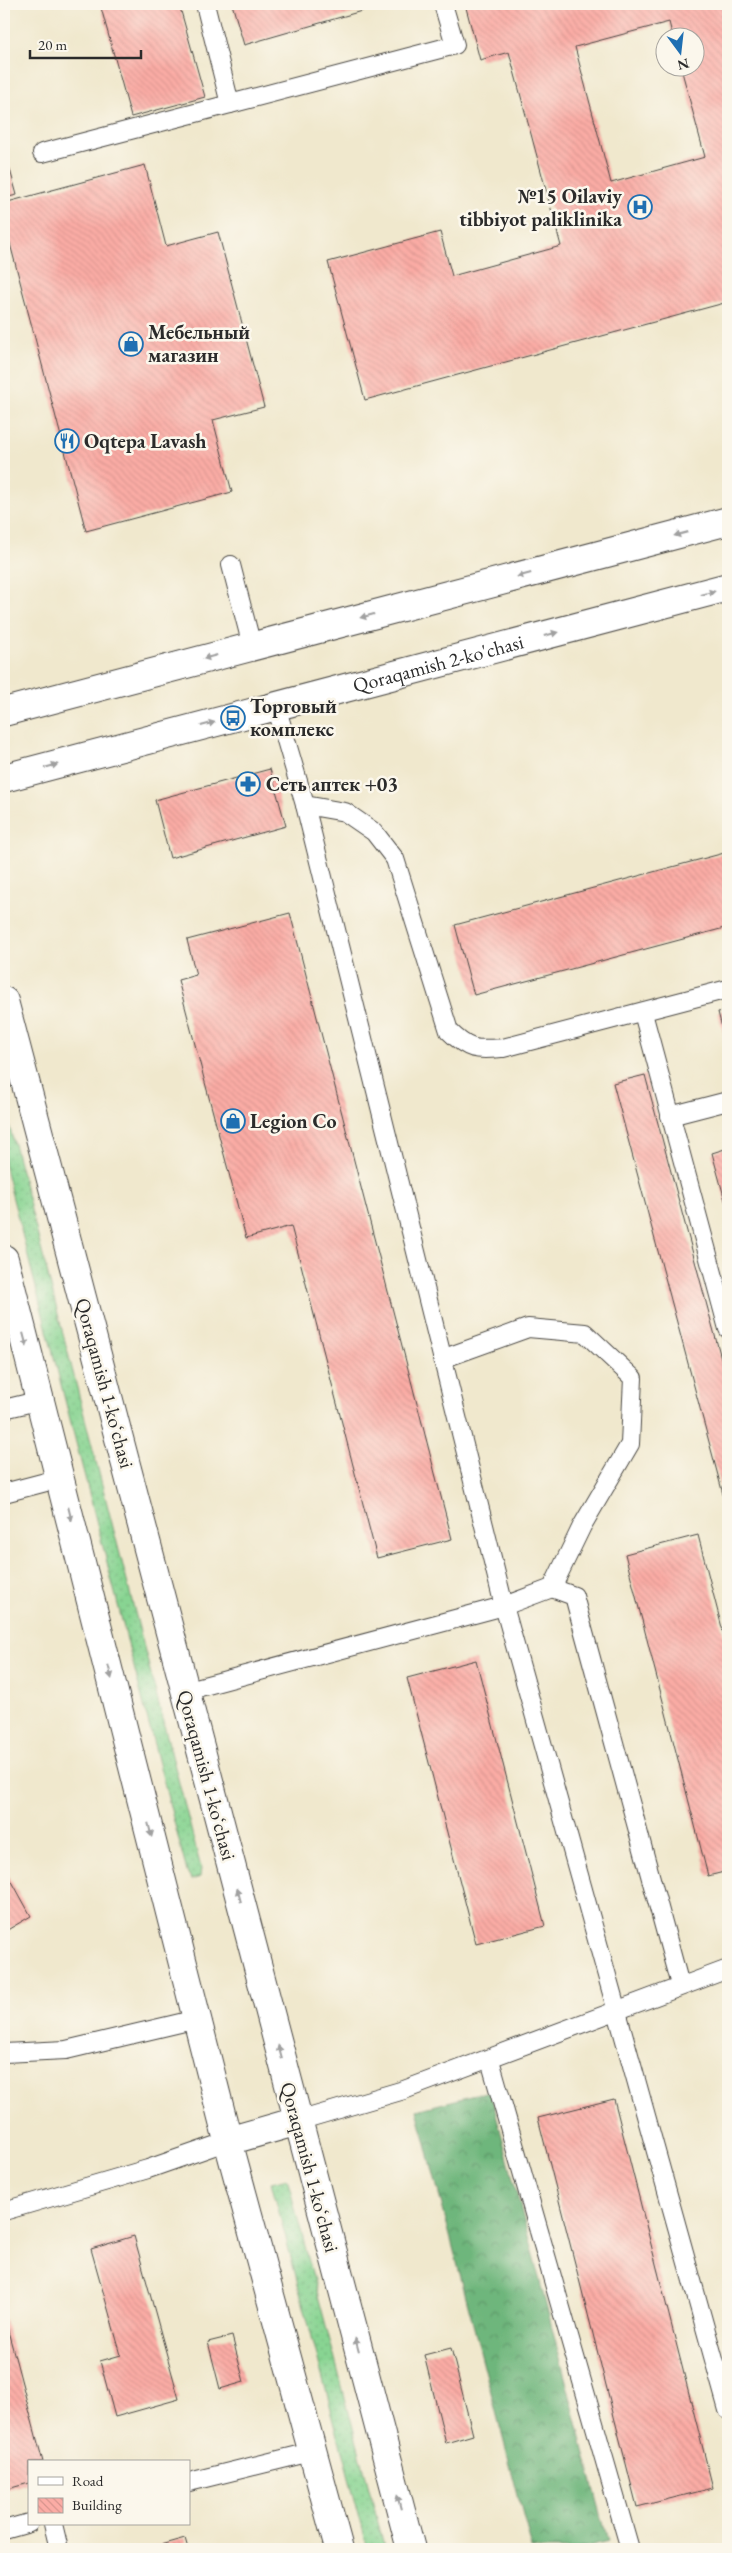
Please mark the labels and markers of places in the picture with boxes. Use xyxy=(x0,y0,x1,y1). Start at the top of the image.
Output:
place label: №15 Oilaviy tibbiyot paliklinika xyxy=(459,183,622,232)
hospital icon: №15 Oilaviy tibbiyot paliklinika xyxy=(627,194,653,220)
place label: Мебельный магазин xyxy=(148,319,250,368)
shop icon: Мебельный магазин xyxy=(118,331,144,357)
restaurant icon: Oqtepa Lavash xyxy=(54,428,80,454)
place label: Oqtepa Lavash xyxy=(84,428,207,454)
place label: Торговый комплекс xyxy=(250,693,337,742)
bus stop icon: Торговый комплекс xyxy=(220,705,246,731)
pharmacy icon: Сеть аптек +03 xyxy=(235,771,261,797)
place label: Сеть аптек +03 xyxy=(266,771,398,797)
shop icon: Legion Co xyxy=(220,1108,246,1134)
place label: Legion Co xyxy=(250,1108,337,1134)

